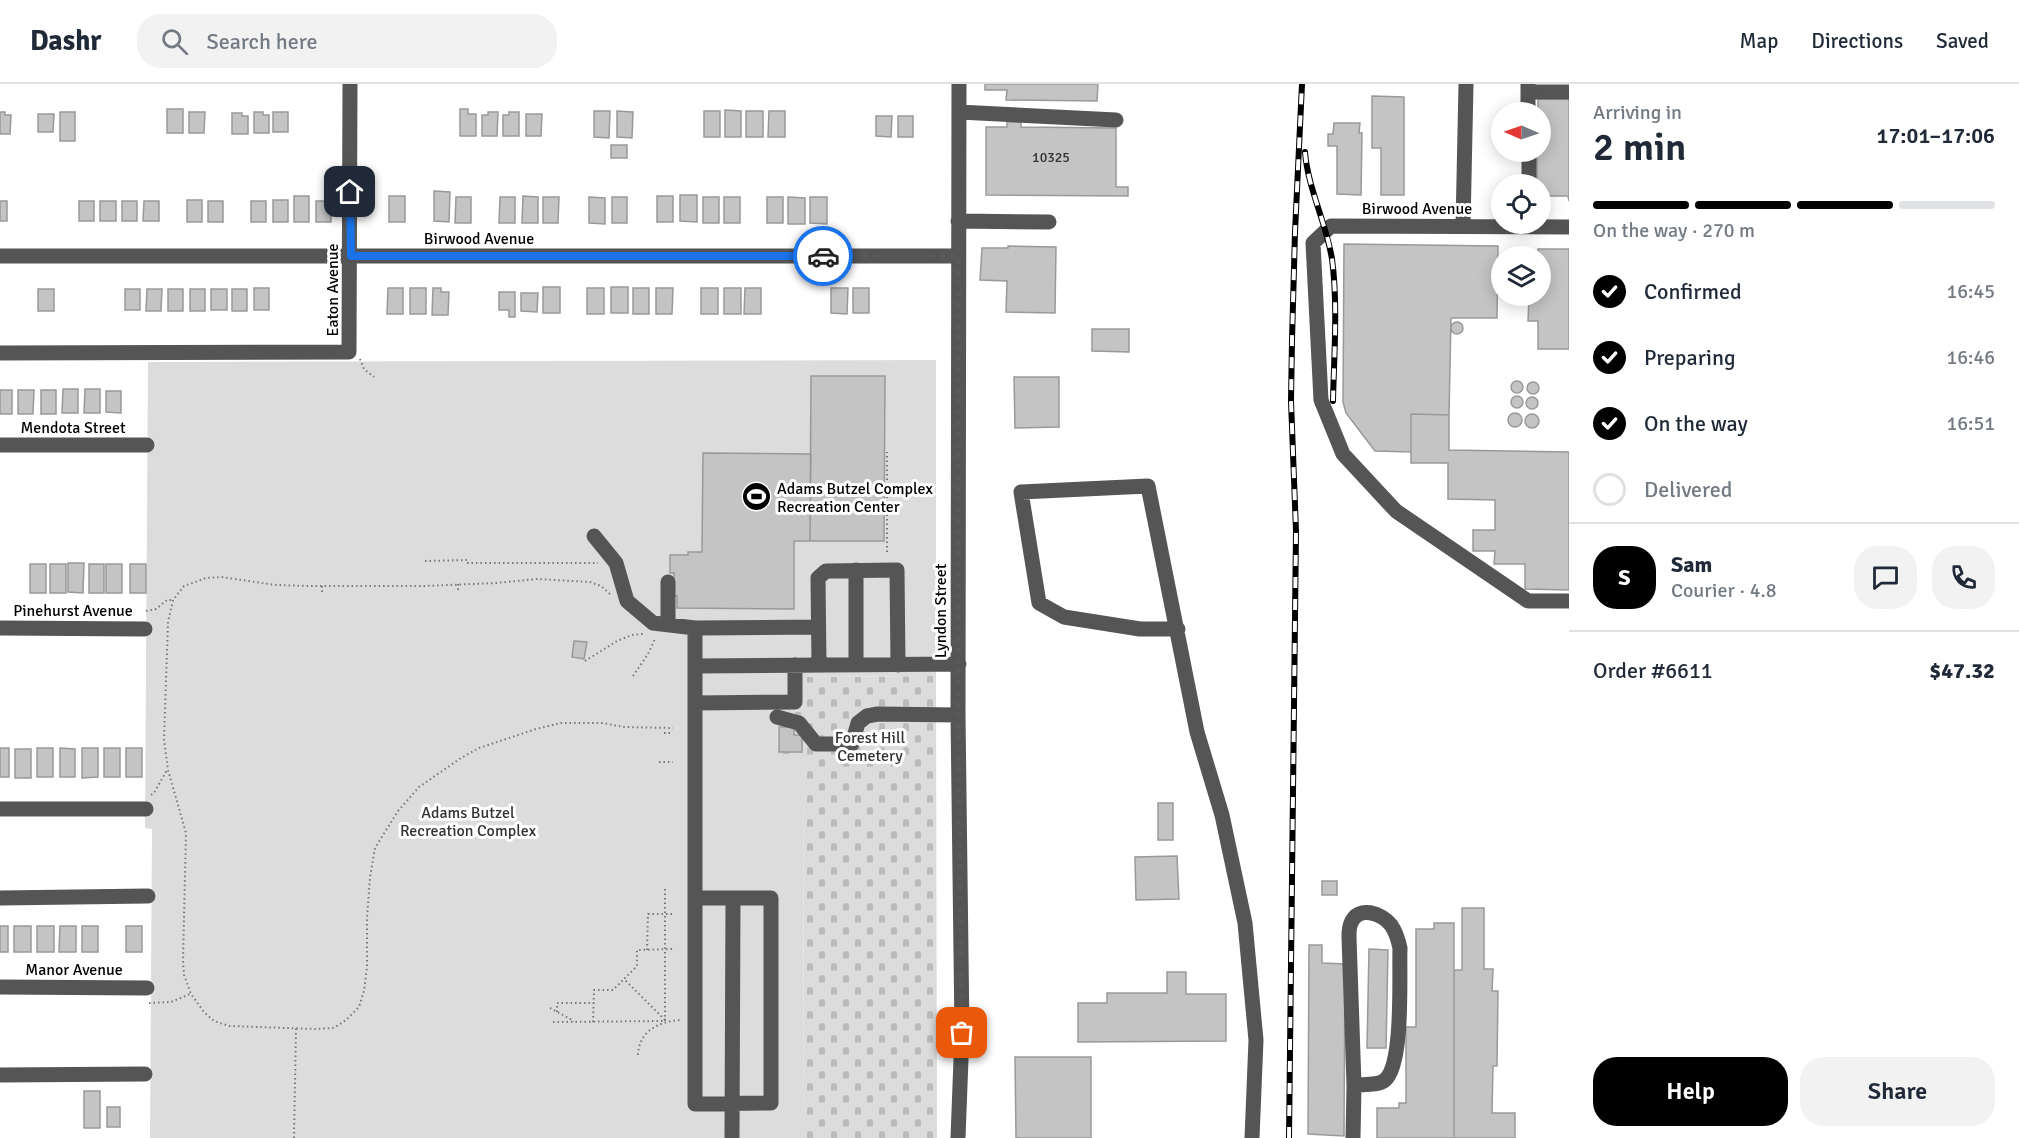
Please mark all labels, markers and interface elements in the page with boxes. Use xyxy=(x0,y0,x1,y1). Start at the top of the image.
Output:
search box xyxy=(137,14,557,68)
text: Dashr xyxy=(30,24,101,58)
icon: search xyxy=(158,25,191,58)
text: Search here xyxy=(206,28,317,55)
text: Map xyxy=(1740,28,1778,54)
text: Directions xyxy=(1811,28,1903,54)
text: Saved xyxy=(1936,28,1989,54)
text: Arriving in xyxy=(1593,100,1682,125)
north arrow xyxy=(1491,102,1551,162)
map controls xyxy=(1491,102,1551,306)
text: 17:01–17:06 xyxy=(1877,122,1995,149)
text: 2 min xyxy=(1593,123,1686,171)
house number: 10325 xyxy=(1032,149,1070,166)
pin xyxy=(324,166,375,217)
button: locate xyxy=(1491,174,1551,234)
icon: home xyxy=(333,175,366,208)
street label: Birwood Avenue xyxy=(1362,199,1472,219)
text: On the way · 270 m xyxy=(1593,218,1755,243)
courier xyxy=(793,226,853,286)
street label: Birwood Avenue xyxy=(424,229,534,249)
icon: car xyxy=(807,240,840,273)
street label: Eaton Avenue xyxy=(323,244,343,336)
button: layers xyxy=(1491,246,1551,306)
icon: check xyxy=(1593,275,1626,308)
text: Confirmed xyxy=(1644,278,1742,305)
text: 16:45 xyxy=(1946,279,1995,304)
icon: check xyxy=(1593,341,1626,374)
text: Preparing xyxy=(1644,344,1736,371)
text: 16:46 xyxy=(1946,345,1995,370)
icon: check xyxy=(1593,407,1626,440)
text: On the way xyxy=(1644,410,1748,437)
text: 16:51 xyxy=(1946,411,1995,436)
street label: Mendota Street xyxy=(20,418,126,438)
text: Delivered xyxy=(1644,476,1732,503)
place label: Adams Butzel Complex Recreation Center xyxy=(777,479,934,517)
sports icon: Adams Butzel Complex Recreation Center xyxy=(740,481,772,513)
button: chat xyxy=(1854,546,1917,609)
button: phone xyxy=(1932,546,1995,609)
text: Sam xyxy=(1671,551,1712,578)
street label: Lyndon Street xyxy=(931,563,951,658)
text: S xyxy=(1618,564,1631,591)
text: Courier · 4.8 xyxy=(1671,578,1777,603)
street label: Pinehurst Avenue xyxy=(13,601,133,621)
text: Order #6611 xyxy=(1593,657,1713,684)
text: $47.32 xyxy=(1929,657,1995,684)
park label: Forest Hill Cemetery xyxy=(835,728,905,766)
park label: Adams Butzel Recreation Complex xyxy=(400,803,537,841)
street label: Manor Avenue xyxy=(25,960,123,980)
pin xyxy=(936,1007,987,1058)
icon: bag xyxy=(945,1016,978,1049)
button: Help xyxy=(1593,1057,1788,1126)
button: Share xyxy=(1800,1057,1995,1126)

